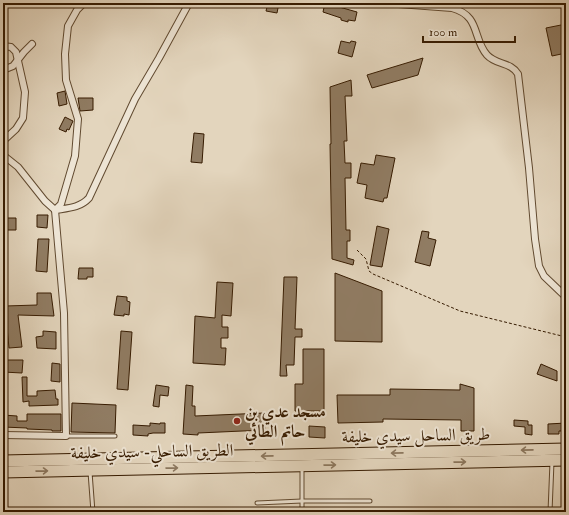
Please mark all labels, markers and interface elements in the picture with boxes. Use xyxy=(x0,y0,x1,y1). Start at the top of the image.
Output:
scale bar xyxy=(423,18,515,44)
text: 100 m xyxy=(429,25,458,40)
place label: مسجد عدي بن حاتم الطائي xyxy=(244,401,326,446)
marker: مسجد عدي بن حاتم الطائي xyxy=(232,416,242,426)
street label: طريق الساحل سيدي خليفة xyxy=(341,424,491,450)
street label: الطريق الساحلي- سيدي خليفة xyxy=(70,440,234,469)
one-way arrow xyxy=(521,446,534,454)
one-way arrow xyxy=(391,449,404,457)
one-way arrow xyxy=(261,452,274,459)
one-way arrow xyxy=(453,458,466,466)
one-way arrow xyxy=(323,461,336,469)
one-way arrow xyxy=(165,464,178,472)
one-way arrow xyxy=(35,467,48,475)

